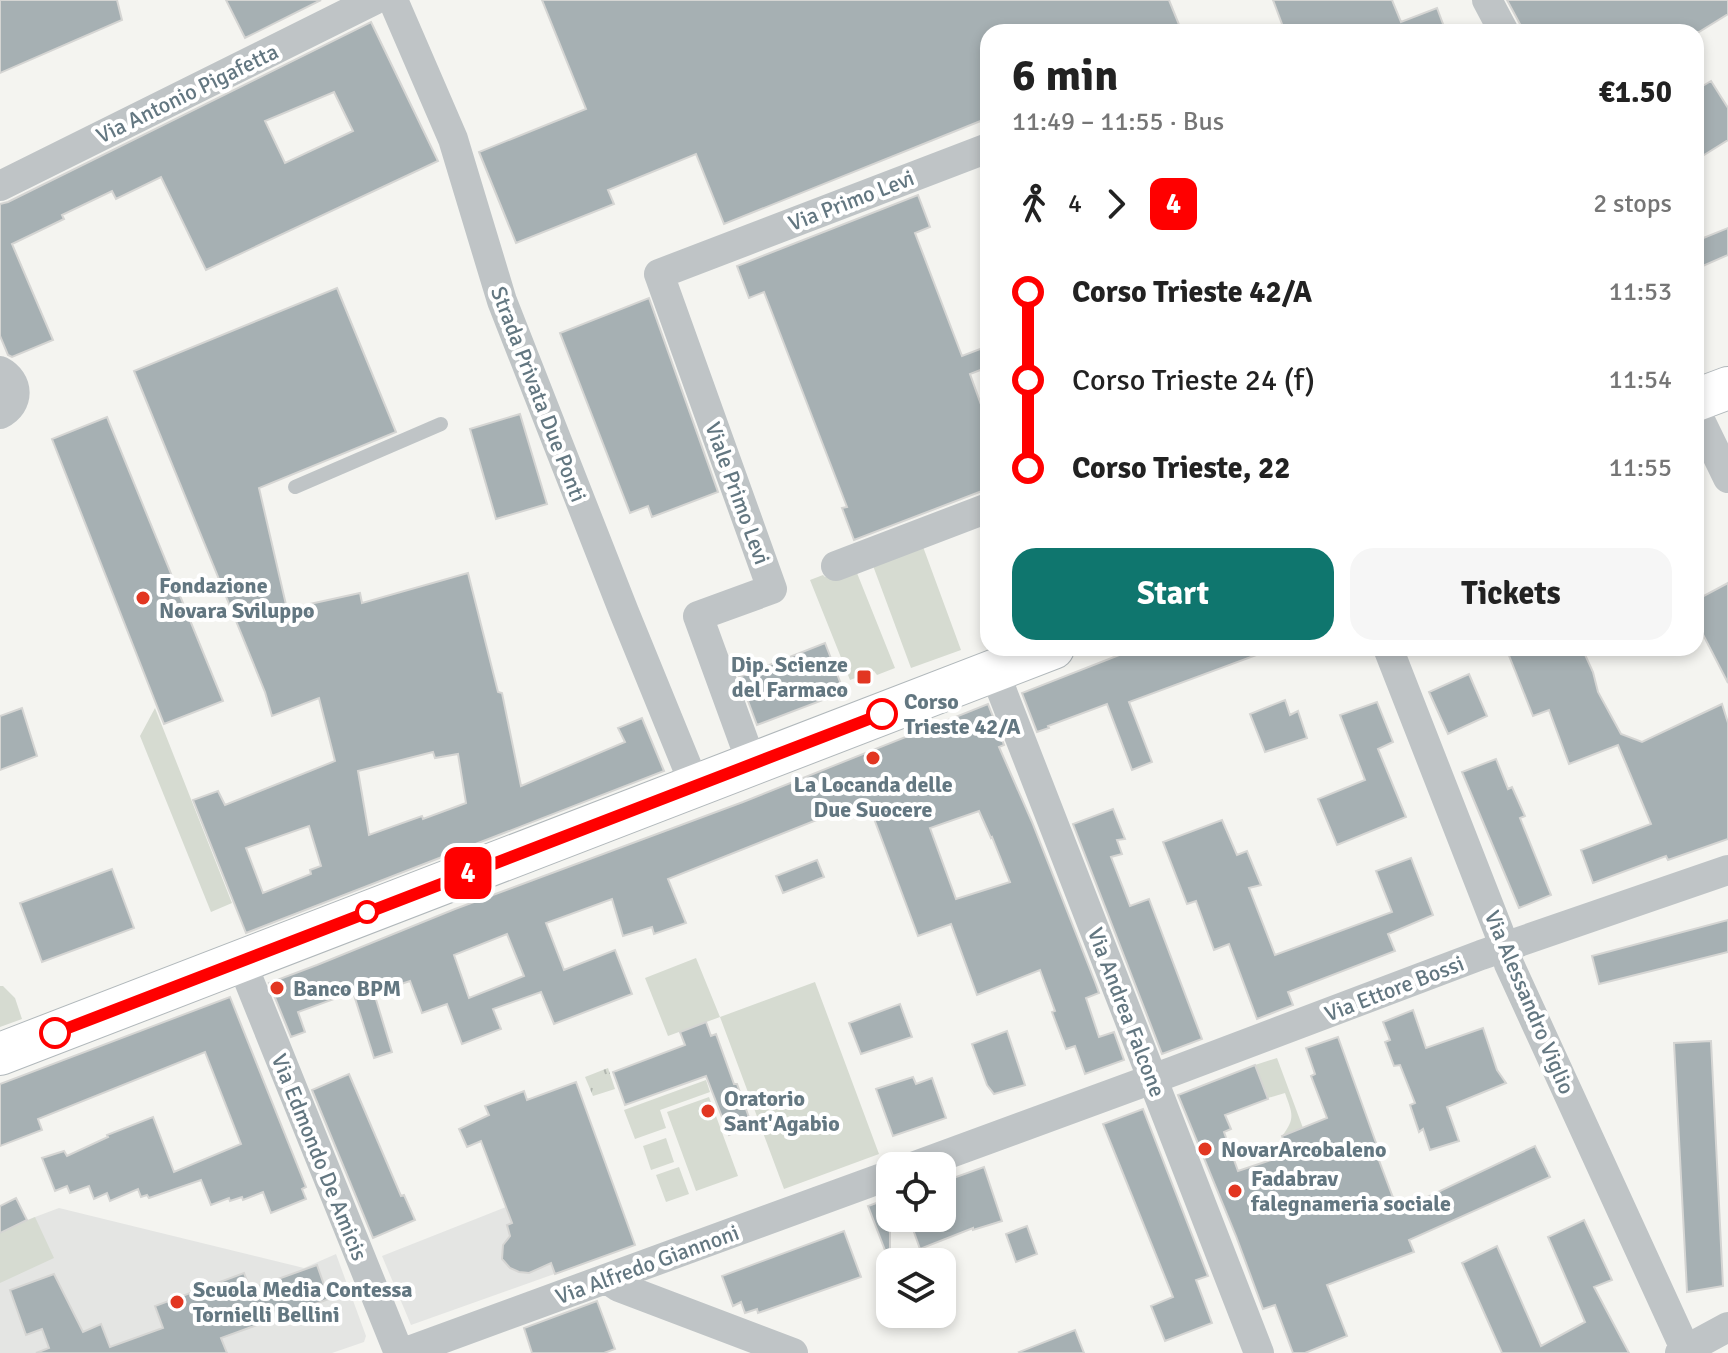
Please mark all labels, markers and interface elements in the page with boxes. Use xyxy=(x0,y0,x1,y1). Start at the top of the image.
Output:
street label: Via Antonio Pigafetta xyxy=(92,38,283,149)
text: 6 min xyxy=(1012,49,1118,103)
text: €1.50 xyxy=(1599,74,1672,111)
text: 11:49 – 11:55 · Bus xyxy=(1012,106,1224,138)
street label: Via Primo Levi xyxy=(785,164,918,237)
icon: walk xyxy=(1012,182,1056,226)
icon: forward xyxy=(1094,182,1138,226)
text: 4 xyxy=(1166,187,1181,221)
text: 4 xyxy=(1068,188,1082,220)
text: 2 stops xyxy=(1593,188,1672,220)
text: Corso Trieste 42/A xyxy=(1072,274,1312,311)
text: 11:53 xyxy=(1609,276,1672,308)
street label: Strada Privata Due Ponti xyxy=(485,283,592,506)
text: Corso Trieste 24 (f) xyxy=(1072,362,1315,399)
text: 11:54 xyxy=(1609,364,1672,396)
street label: Viale Primo Levi xyxy=(699,418,776,568)
text: Corso Trieste, 22 xyxy=(1072,450,1291,487)
text: 11:55 xyxy=(1609,452,1672,484)
button: Start xyxy=(1012,548,1334,640)
button: Tickets xyxy=(1350,548,1672,640)
place label: Fondazione Novara Sviluppo xyxy=(159,572,315,624)
marker: Fondazione Novara Sviluppo xyxy=(134,589,152,607)
place label: Dip. Scienze del Farmaco xyxy=(731,651,848,703)
marker: Dip. Scienze del Farmaco xyxy=(855,668,873,686)
place label: Corso Trieste 42/A xyxy=(904,688,1021,740)
marker: Corso Trieste 42/A xyxy=(867,699,897,729)
marker: La Locanda delle Due Suocere xyxy=(864,749,882,767)
place label: La Locanda delle Due Suocere xyxy=(793,771,953,823)
line badge: 4 xyxy=(442,847,494,899)
text: 4 xyxy=(460,856,476,890)
unlabelled marker xyxy=(356,901,378,923)
street label: Via Alessandro Viglio xyxy=(1479,906,1580,1098)
street label: Via Andrea Falcone xyxy=(1082,924,1171,1101)
street label: Via Ettore Bossi xyxy=(1321,950,1468,1027)
place label: Banco BPM xyxy=(293,975,401,1002)
marker: Banco BPM xyxy=(268,979,286,997)
unlabelled marker xyxy=(40,1018,70,1048)
street label: Via Edmondo De Amicis xyxy=(266,1050,373,1265)
place label: Oratorio Sant'Agabio xyxy=(724,1085,840,1137)
marker: Oratorio Sant'Agabio xyxy=(699,1102,717,1120)
place label: NovarArcobaleno xyxy=(1221,1136,1387,1163)
marker: NovarArcobaleno xyxy=(1196,1140,1214,1158)
map controls xyxy=(876,1152,956,1328)
button: locate xyxy=(876,1152,956,1232)
place label: Fadabrav falegnameria sociale xyxy=(1250,1165,1451,1217)
marker: Fadabrav falegnameria sociale xyxy=(1226,1182,1244,1200)
street label: Via Alfredo Giannoni xyxy=(552,1219,743,1310)
button: layers xyxy=(876,1248,956,1328)
place label: Scuola Media Contessa Tornielli Bellini xyxy=(193,1276,413,1328)
marker: Scuola Media Contessa Tornielli Bellini xyxy=(168,1293,186,1311)

